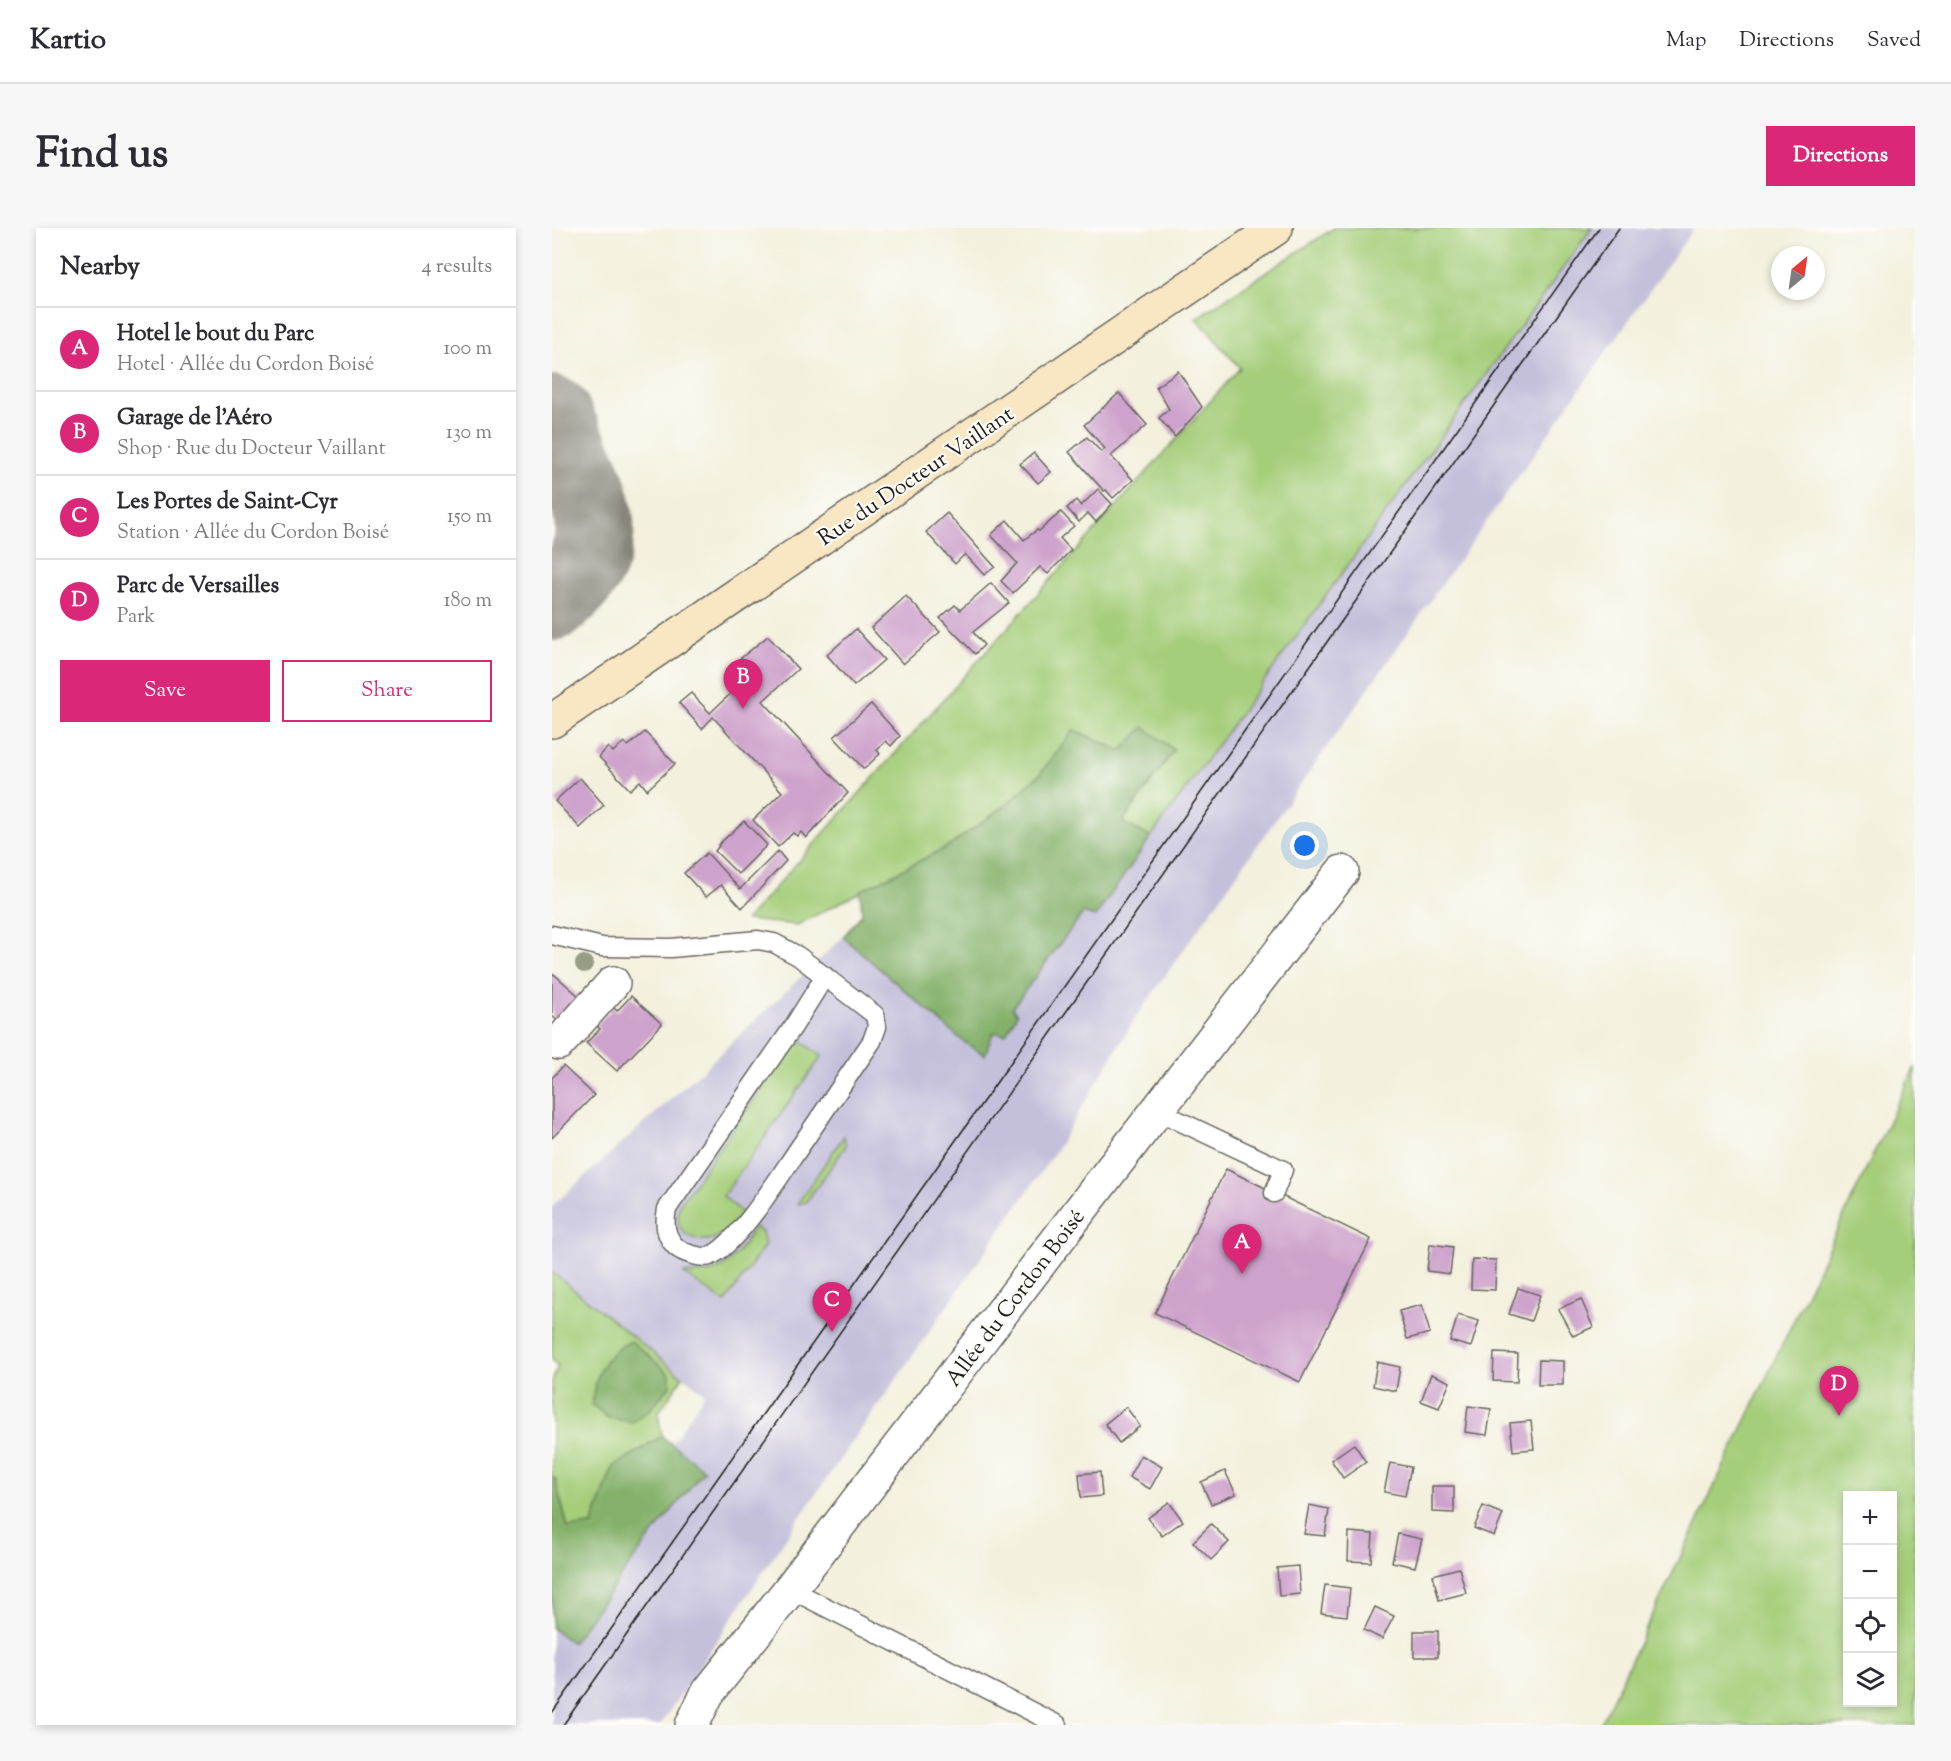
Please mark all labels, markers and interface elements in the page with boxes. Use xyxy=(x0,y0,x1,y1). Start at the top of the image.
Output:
text: Kartio xyxy=(30,21,106,61)
text: Map xyxy=(1666,26,1706,56)
text: Directions xyxy=(1739,26,1834,56)
text: Saved xyxy=(1867,26,1921,56)
text: Find us xyxy=(36,126,168,186)
button: Directions xyxy=(1766,126,1915,186)
north arrow xyxy=(1771,246,1825,300)
text: Nearby xyxy=(60,249,140,286)
text: 4 results xyxy=(421,253,492,282)
text: Hotel le bout du Parc xyxy=(117,319,314,351)
text: A xyxy=(71,335,88,364)
text: 100 m xyxy=(443,335,492,364)
text: Hotel · Allée du Cordon Boisé xyxy=(117,351,374,380)
street label: Rue du Docteur Vaillant xyxy=(812,399,1022,555)
text: Garage de l’Aéro xyxy=(117,403,272,435)
text: B xyxy=(73,419,86,448)
text: 130 m xyxy=(446,419,492,448)
text: Shop · Rue du Docteur Vaillant xyxy=(117,435,385,464)
text: Les Portes de Saint-Cyr xyxy=(117,487,338,519)
text: C xyxy=(71,503,88,532)
text: 150 m xyxy=(447,503,492,532)
text: Station · Allée du Cordon Boisé xyxy=(117,519,389,548)
text: Parc de Versailles xyxy=(117,571,279,603)
text: D xyxy=(72,587,87,616)
text: 180 m xyxy=(444,587,492,616)
text: Park xyxy=(117,603,155,632)
button: Save xyxy=(60,660,270,722)
button: Share xyxy=(282,660,492,722)
pin: B xyxy=(724,660,762,709)
your location xyxy=(1290,831,1319,860)
street label: Allée du Cordon Boisé xyxy=(939,1203,1094,1394)
pin: A xyxy=(1222,1224,1262,1274)
pin: C xyxy=(812,1282,852,1332)
pin: D xyxy=(1820,1366,1858,1416)
map controls xyxy=(1843,1491,1897,1707)
button: + xyxy=(1843,1491,1897,1545)
button: − xyxy=(1843,1545,1897,1599)
button: locate xyxy=(1843,1599,1897,1653)
button: layers xyxy=(1843,1653,1897,1707)

